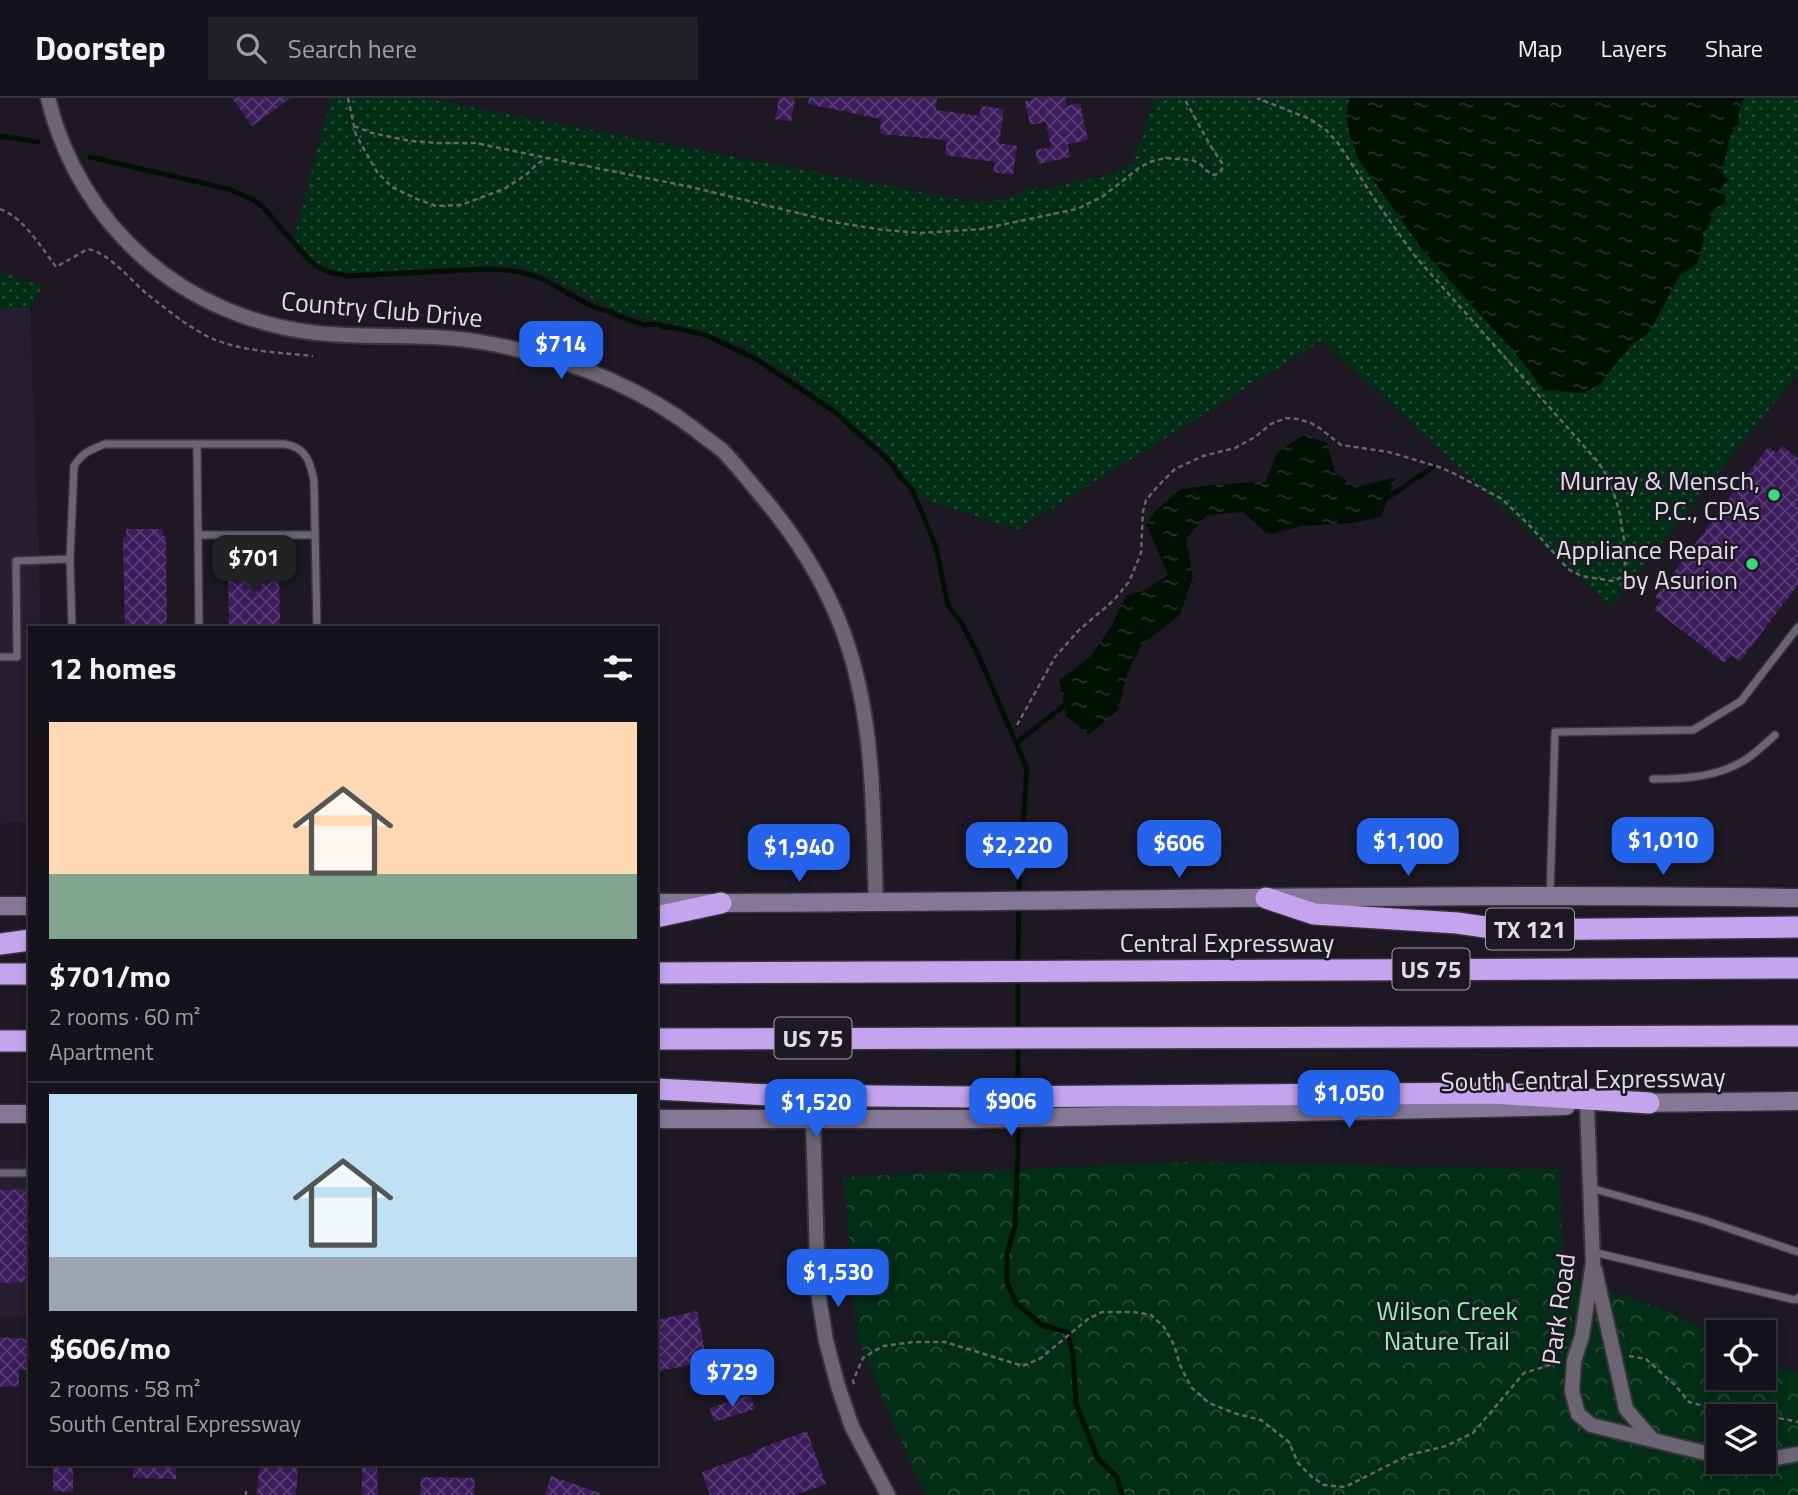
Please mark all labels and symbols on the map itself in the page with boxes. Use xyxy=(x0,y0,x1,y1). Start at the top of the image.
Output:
street label: Country Club Drive xyxy=(280,281,484,337)
pin: $714 xyxy=(520,322,602,381)
place label: Murray & Mensch, P.C., CPAs xyxy=(1560,461,1760,530)
marker: Murray & Mensch, P.C., CPAs xyxy=(1766,487,1782,503)
place label: Appliance Repair by Asurion xyxy=(1556,530,1738,599)
pin: $701 xyxy=(213,536,295,595)
marker: Appliance Repair by Asurion xyxy=(1744,556,1760,572)
pin: $1,100 xyxy=(1351,818,1465,878)
pin: $1,010 xyxy=(1606,818,1720,877)
pin: $606 xyxy=(1138,820,1220,880)
pin: $2,220 xyxy=(960,822,1074,882)
pin: $1,940 xyxy=(742,824,856,884)
road number: TX 121 xyxy=(1486,908,1574,950)
street label: Central Expressway xyxy=(1120,923,1334,962)
road number: US 75 xyxy=(1392,948,1470,990)
road number: US 75 xyxy=(774,1018,852,1058)
street label: South Central Expressway xyxy=(1440,1057,1726,1101)
pin: $1,050 xyxy=(1292,1070,1406,1130)
pin: $906 xyxy=(970,1079,1052,1138)
pin: $1,520 xyxy=(759,1080,873,1139)
pin: $1,530 xyxy=(781,1250,895,1309)
street label: Park Road xyxy=(1531,1251,1585,1367)
park label: Wilson Creek Nature Trail xyxy=(1376,1291,1518,1360)
pin: $729 xyxy=(691,1350,773,1409)

